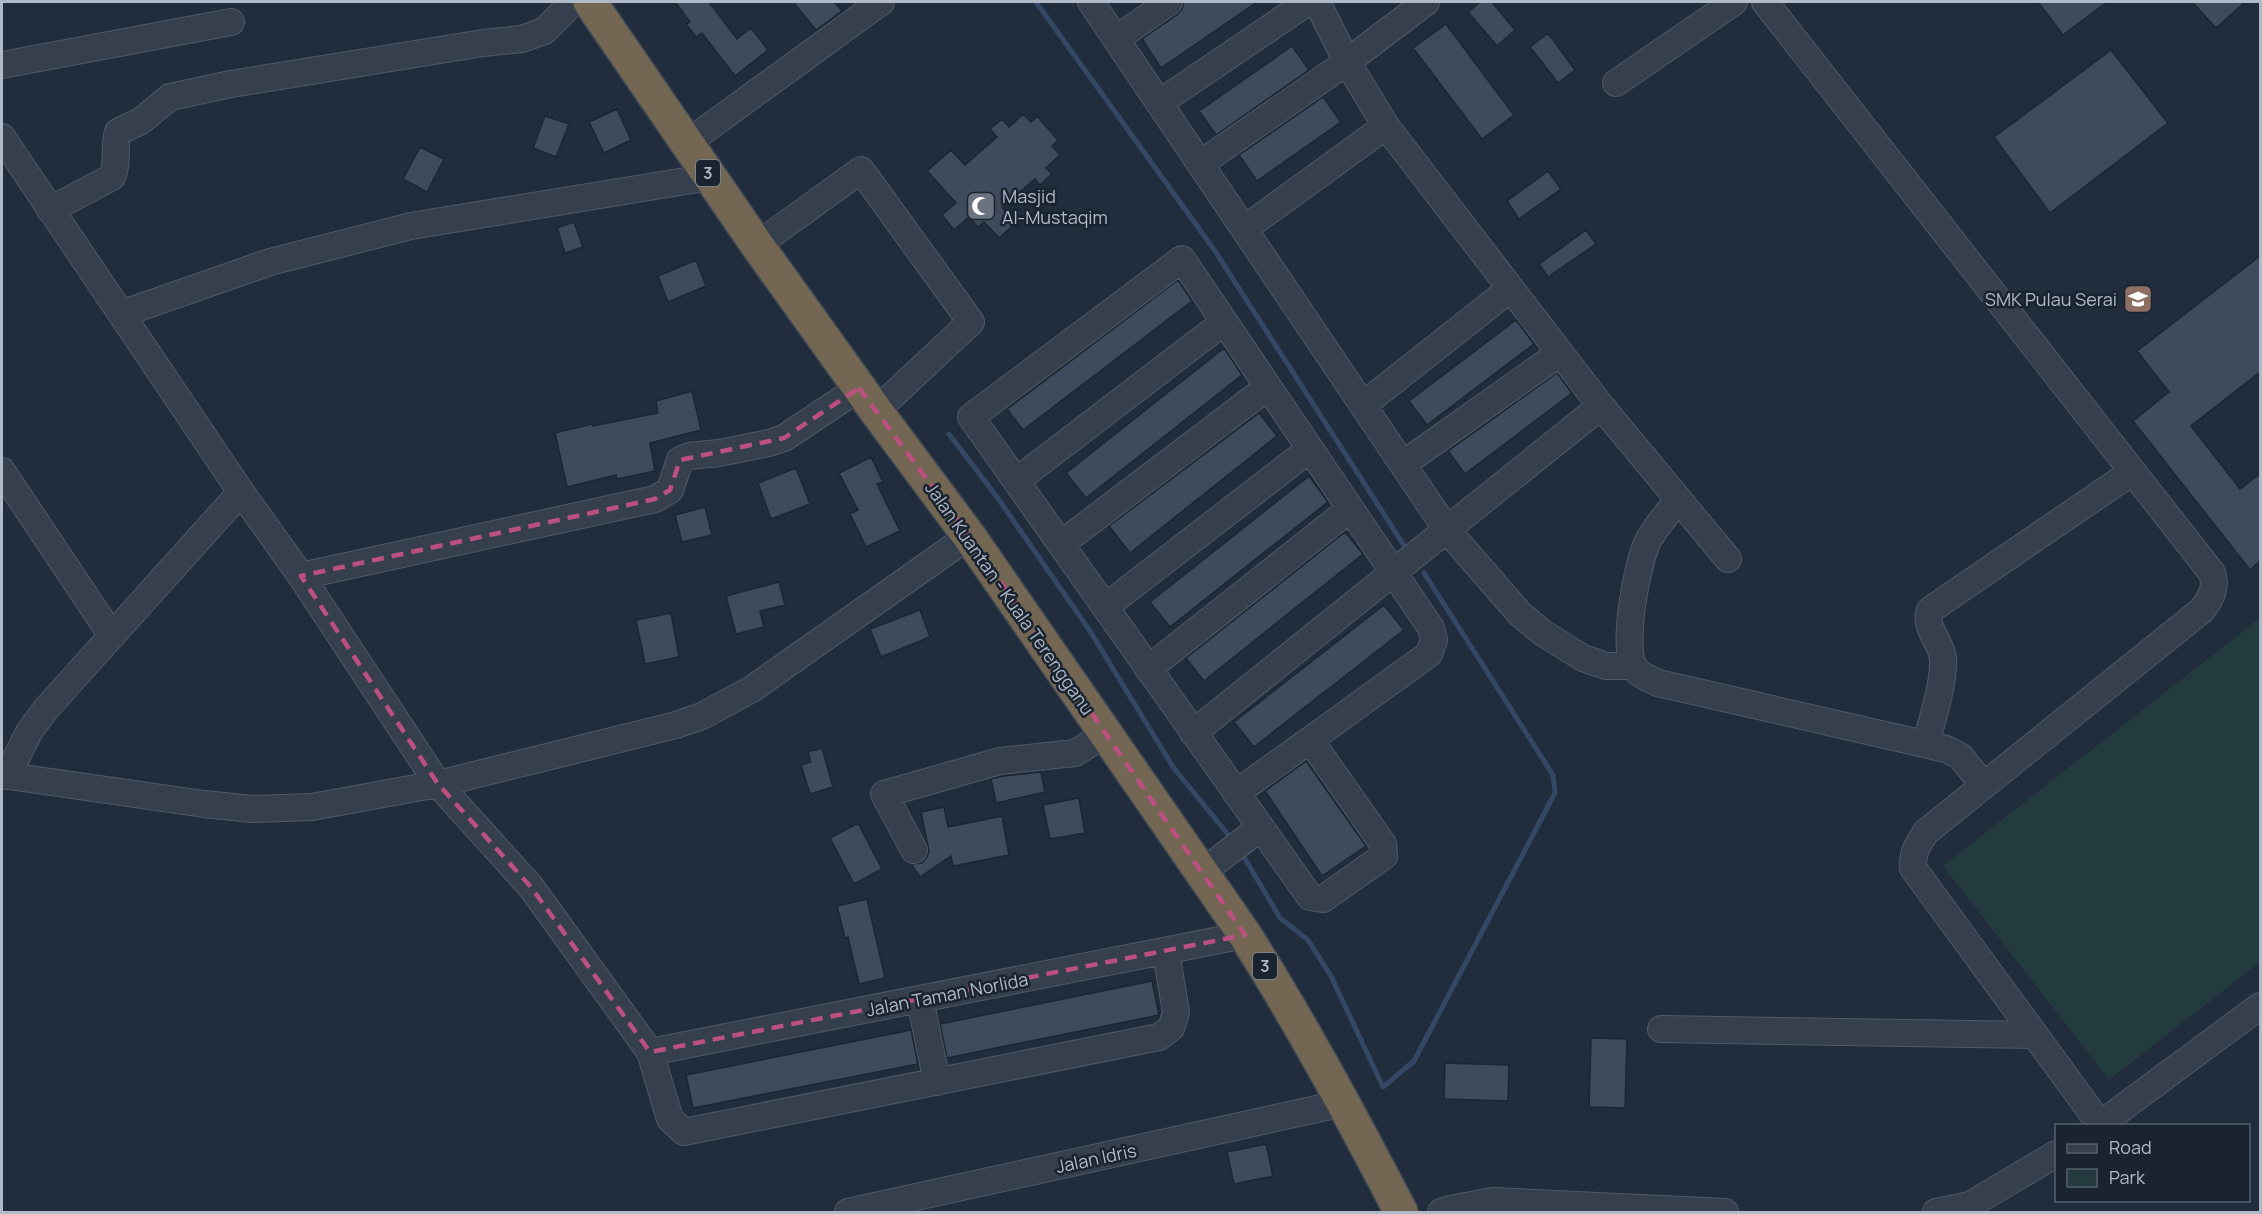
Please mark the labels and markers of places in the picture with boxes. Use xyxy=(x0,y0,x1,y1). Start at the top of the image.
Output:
place label: Masjid Al-Mustaqim xyxy=(1002,184,1108,229)
mosque icon: Masjid Al-Mustaqim xyxy=(965,190,997,222)
school or university icon: SMK Pulau Serai xyxy=(2122,283,2154,315)
place label: SMK Pulau Serai xyxy=(1985,287,2117,311)

